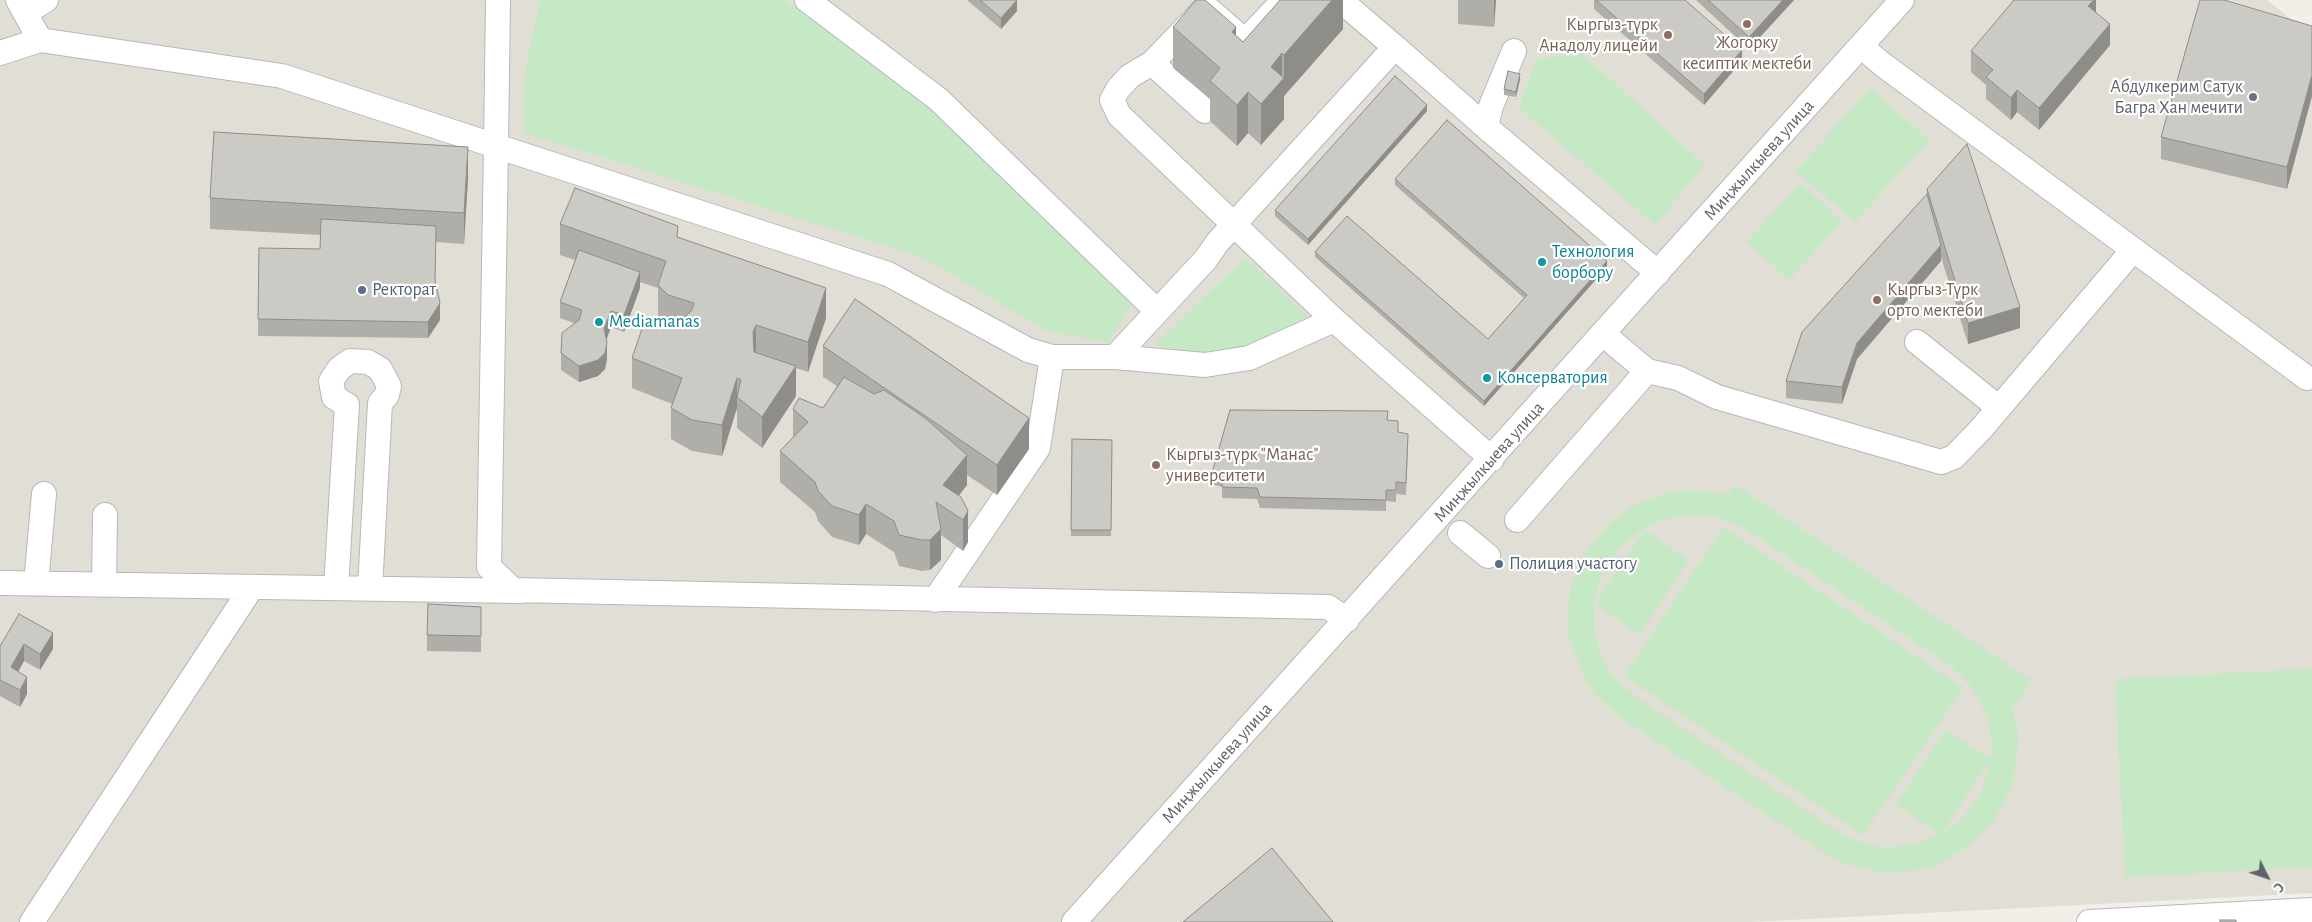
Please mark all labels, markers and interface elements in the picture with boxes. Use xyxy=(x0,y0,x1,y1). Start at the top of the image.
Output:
place label: Кыргыз-түрк Анадолу лицейи xyxy=(1539,14,1658,56)
marker: Жогорку кесиптик мектеби xyxy=(1741,18,1753,30)
marker: Кыргыз-түрк Анадолу лицейи xyxy=(1662,29,1674,41)
place label: Жогорку кесиптик мектеби xyxy=(1682,32,1812,74)
place label: Абдулкерим Сатук Багра Хан мечити xyxy=(2110,76,2243,118)
marker: Абдулкерим Сатук Багра Хан мечити xyxy=(2247,91,2259,103)
street label: Миңжылкыева улица xyxy=(1699,95,1819,225)
place label: Технология борбору xyxy=(1552,241,1635,284)
marker: Технология борбору xyxy=(1536,256,1548,268)
place label: Ректорат xyxy=(372,279,436,301)
place label: Кыргыз-Түрк орто мектеби xyxy=(1887,279,1983,322)
marker: Ректорат xyxy=(356,284,368,296)
marker: Кыргыз-Түрк орто мектеби xyxy=(1871,294,1883,306)
place label: Mediamanas xyxy=(609,311,700,333)
marker: Mediamanas xyxy=(593,316,605,328)
place label: Консерватория xyxy=(1497,367,1608,389)
marker: Консерватория xyxy=(1481,372,1493,384)
street label: Миңжылкыева улица xyxy=(1429,397,1549,527)
place label: Кыргыз-түрк "Манас" университети xyxy=(1166,444,1318,486)
marker: Кыргыз-түрк "Манас" университети xyxy=(1150,459,1162,471)
place label: Полиция участогу xyxy=(1509,553,1637,575)
marker: Полиция участогу xyxy=(1493,558,1505,570)
street label: Миңжылкыева улица xyxy=(1157,698,1277,828)
north arrow xyxy=(2242,852,2292,902)
text: С xyxy=(2270,879,2286,894)

